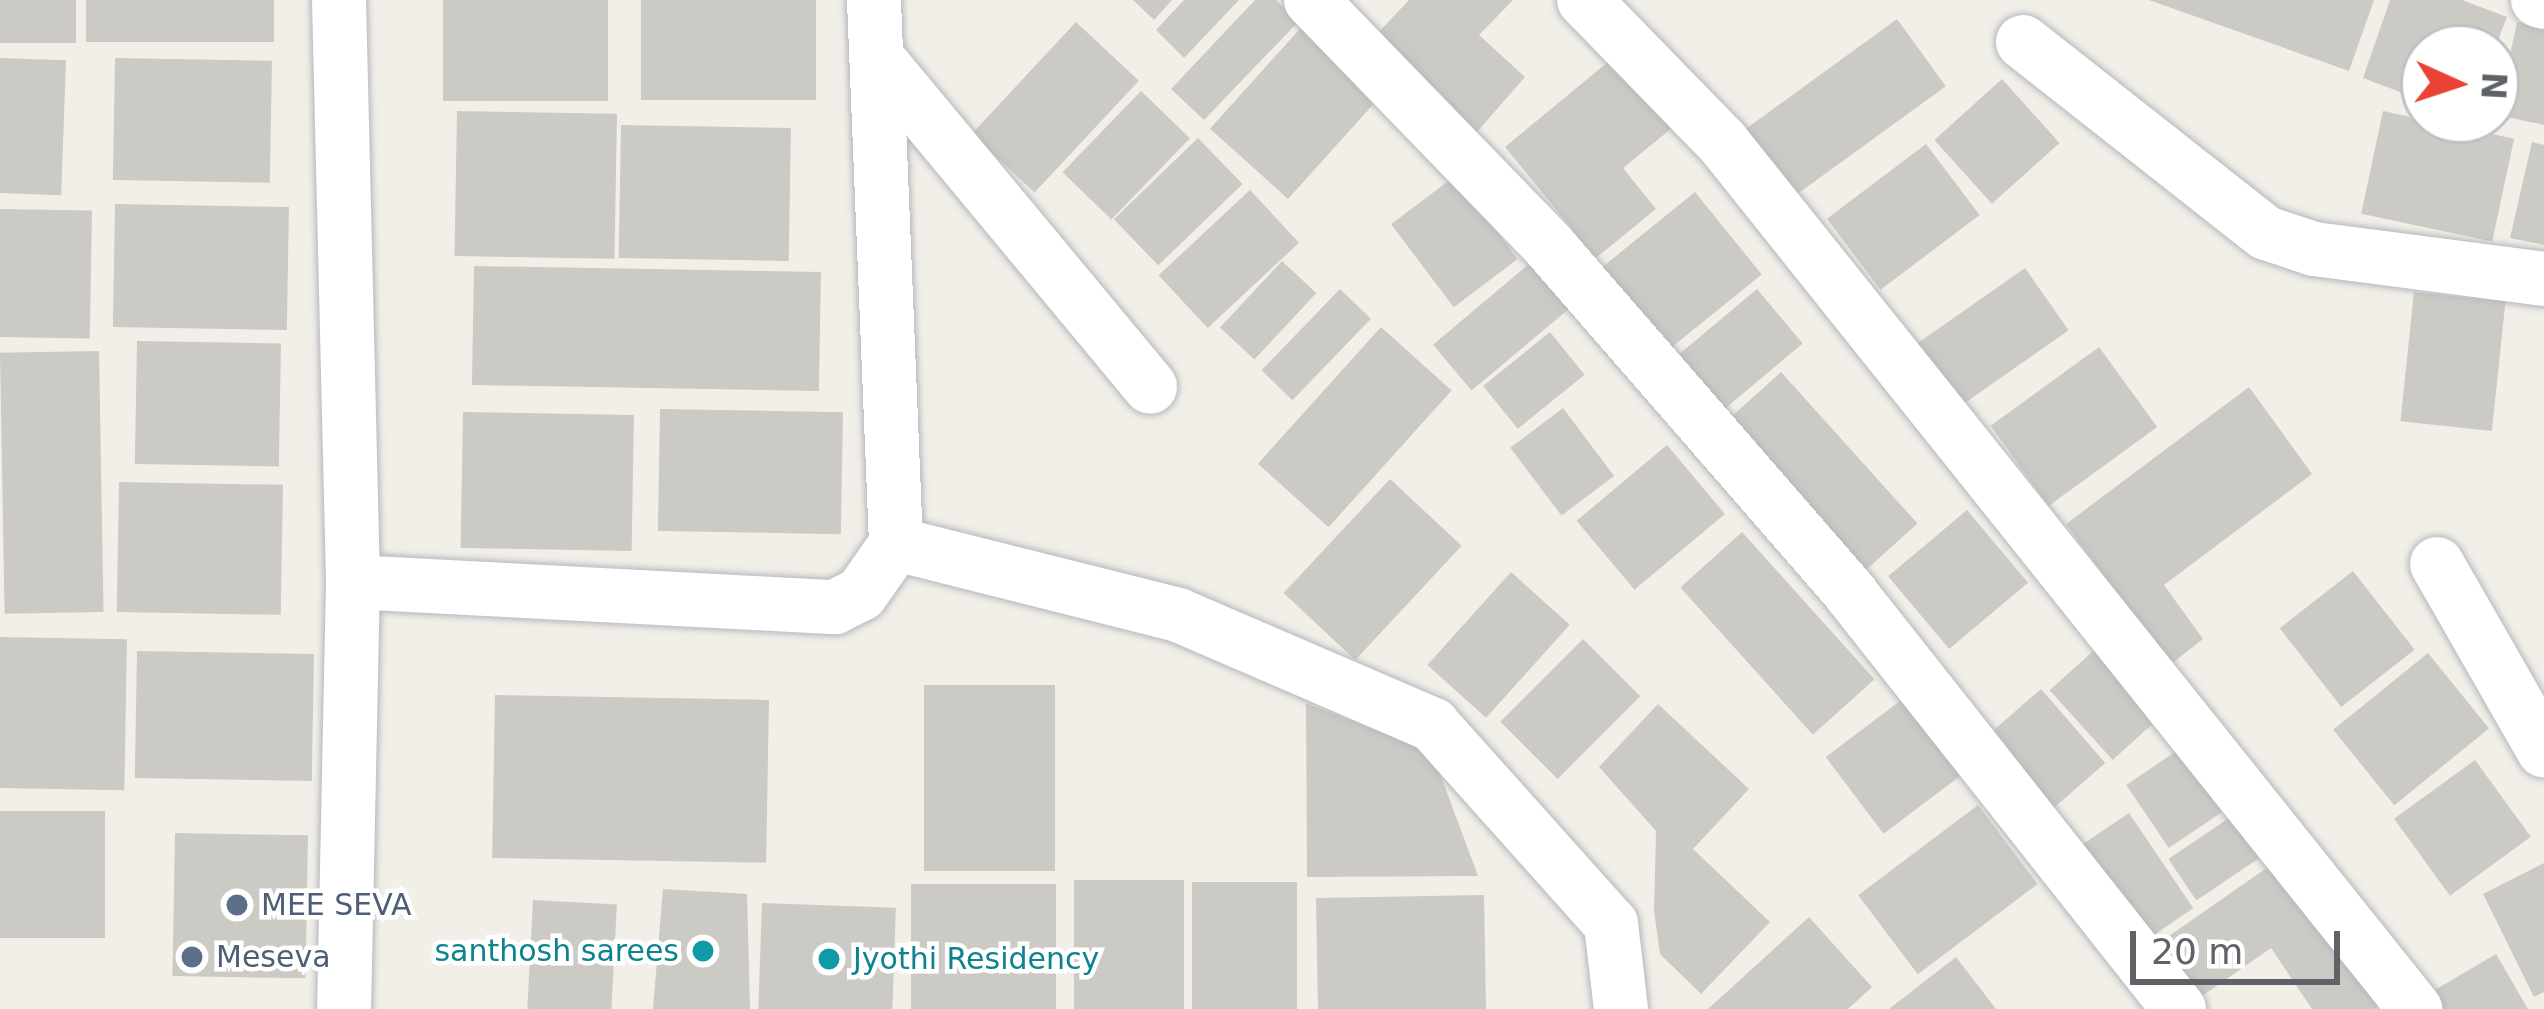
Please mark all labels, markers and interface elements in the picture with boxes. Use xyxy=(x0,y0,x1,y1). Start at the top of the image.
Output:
north arrow xyxy=(2400,24,2520,144)
text: N xyxy=(2473,71,2514,101)
place label: MEE SEVA xyxy=(261,887,411,923)
marker: MEE SEVA xyxy=(224,892,250,918)
scale bar xyxy=(2136,907,2346,981)
text: 20 m xyxy=(2151,931,2243,972)
place label: santhosh sarees xyxy=(434,933,679,969)
marker: santhosh sarees xyxy=(690,938,716,964)
place label: Meseva xyxy=(216,939,331,975)
place label: Jyothi Residency xyxy=(853,941,1099,977)
marker: Meseva xyxy=(179,944,205,970)
marker: Jyothi Residency xyxy=(816,946,842,972)

